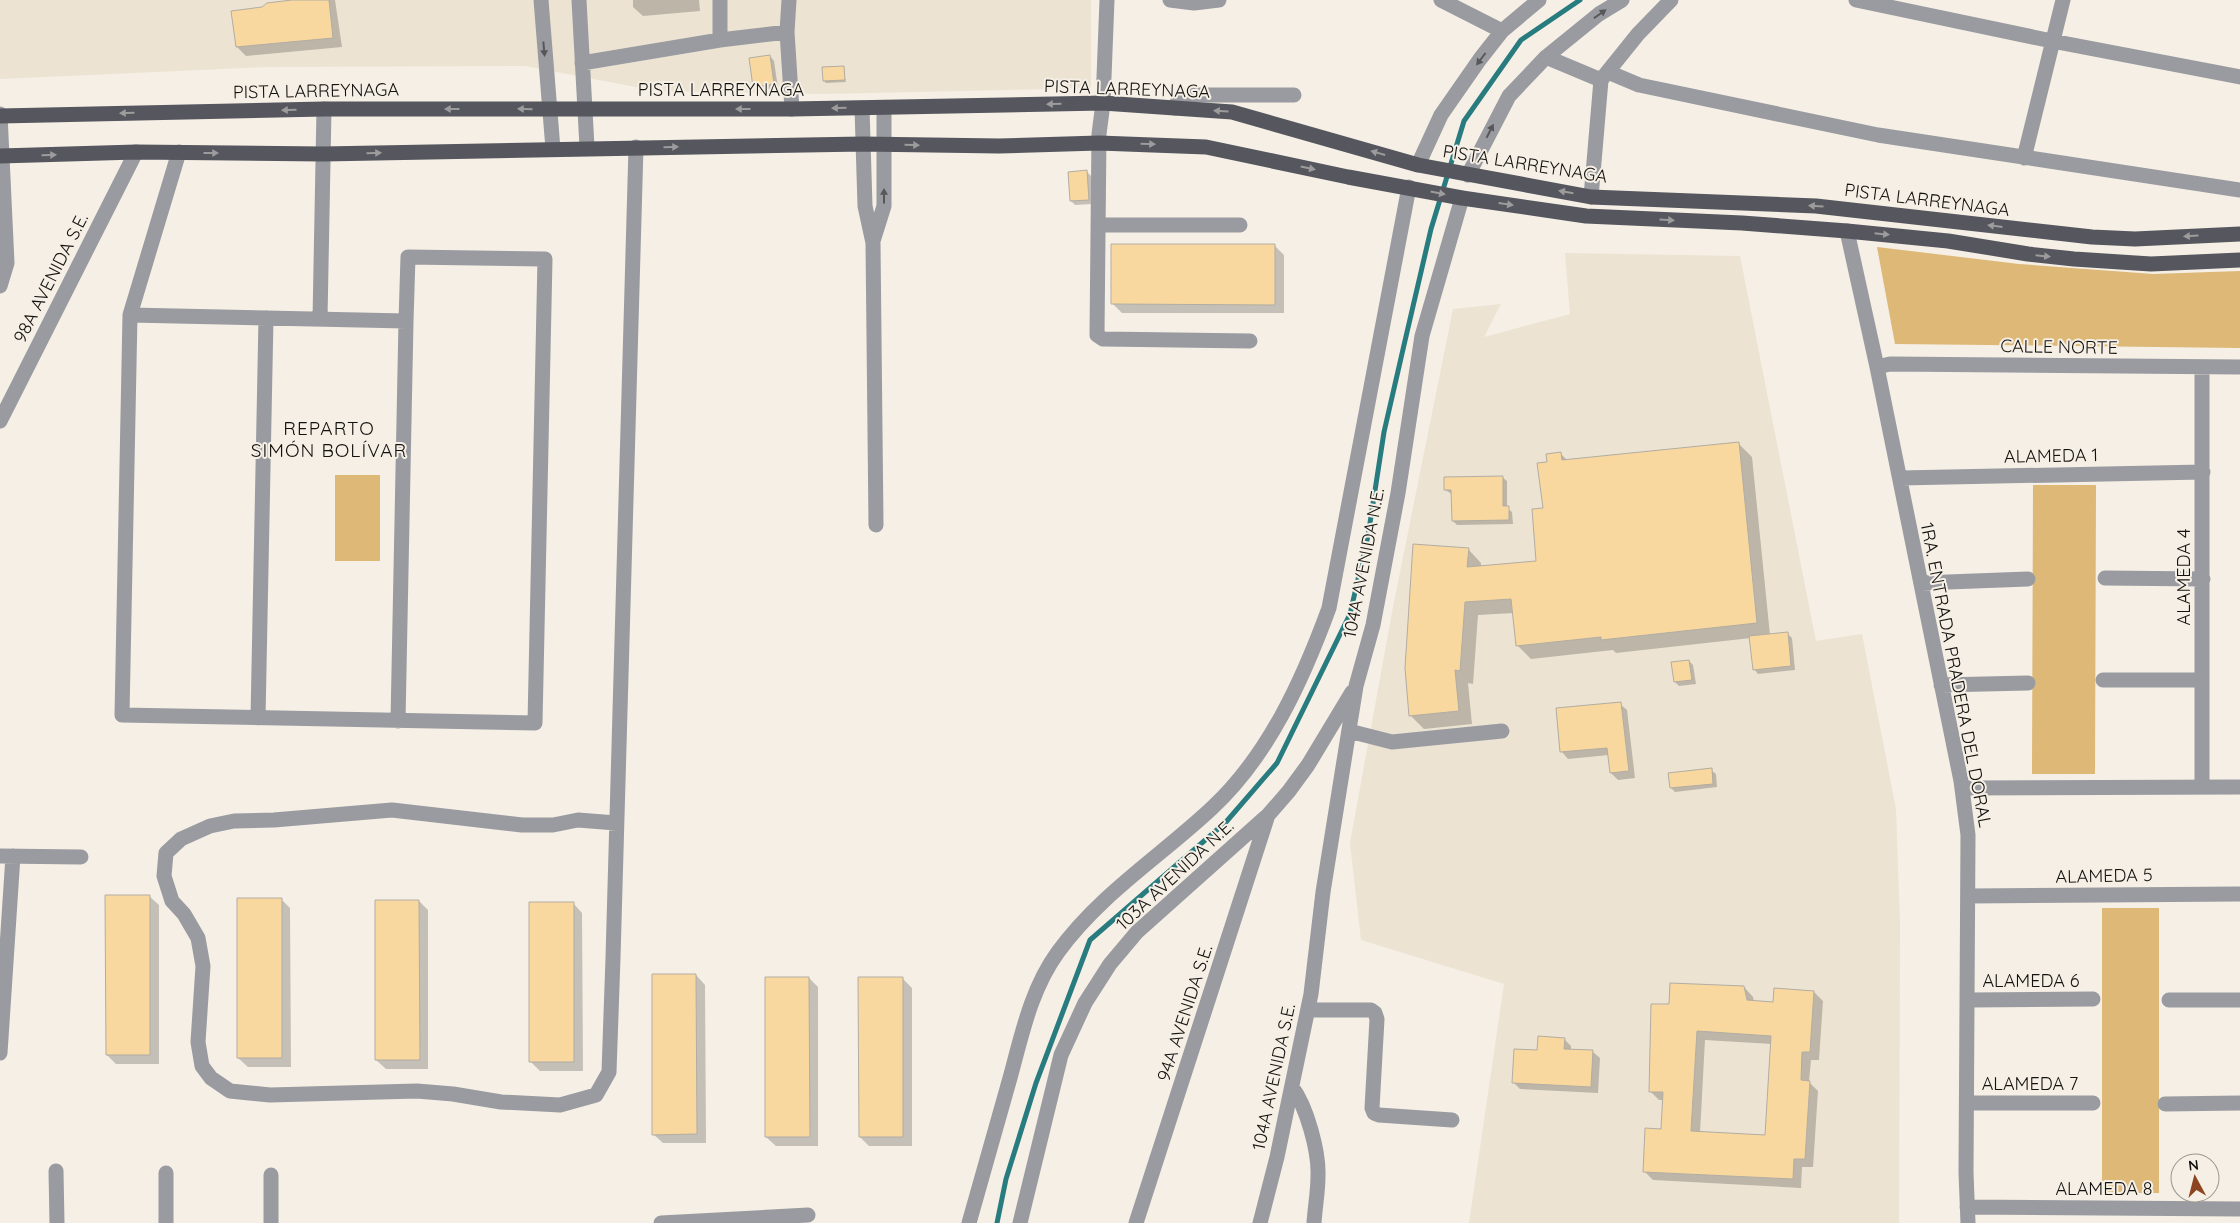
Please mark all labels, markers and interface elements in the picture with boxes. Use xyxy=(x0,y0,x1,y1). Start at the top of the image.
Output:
one-way arrow xyxy=(1593,9,1607,19)
one-way arrow xyxy=(540,41,548,57)
one-way arrow xyxy=(1475,52,1486,65)
street label: PISTA LARREYNAGA xyxy=(1044,74,1211,103)
street label: PISTA LARREYNAGA xyxy=(233,78,400,103)
street label: PISTA LARREYNAGA xyxy=(638,78,805,101)
one-way arrow xyxy=(1046,100,1062,108)
one-way arrow xyxy=(831,104,847,112)
one-way arrow xyxy=(444,105,460,113)
one-way arrow xyxy=(517,105,533,113)
one-way arrow xyxy=(735,105,751,113)
one-way arrow xyxy=(281,106,297,114)
one-way arrow xyxy=(1213,107,1229,115)
one-way arrow xyxy=(119,109,135,117)
one-way arrow xyxy=(1486,124,1494,138)
street label: PISTA LARREYNAGA xyxy=(1441,139,1609,188)
one-way arrow xyxy=(904,141,920,149)
one-way arrow xyxy=(1140,141,1156,149)
one-way arrow xyxy=(663,143,679,151)
one-way arrow xyxy=(366,148,382,156)
one-way arrow xyxy=(203,149,219,157)
one-way arrow xyxy=(1370,149,1385,157)
one-way arrow xyxy=(41,150,57,158)
one-way arrow xyxy=(1301,165,1317,173)
street label: PISTA LARREYNAGA xyxy=(1843,178,2011,221)
one-way arrow xyxy=(881,188,889,204)
one-way arrow xyxy=(1558,188,1574,196)
one-way arrow xyxy=(1430,189,1445,197)
one-way arrow xyxy=(1498,200,1514,208)
one-way arrow xyxy=(1807,202,1823,210)
street label: 98A AVENIDA S.E. xyxy=(8,209,93,346)
one-way arrow xyxy=(1660,216,1676,224)
one-way arrow xyxy=(1986,222,2002,230)
one-way arrow xyxy=(1874,230,1890,238)
one-way arrow xyxy=(2183,233,2199,241)
one-way arrow xyxy=(2035,252,2051,260)
street label: CALLE NORTE xyxy=(2000,334,2118,359)
district label: REPARTO SIMÓN BOLÍVAR xyxy=(251,416,407,462)
street label: ALAMEDA 1 xyxy=(2004,443,2098,468)
street label: 104A AVENIDA N.E. xyxy=(1338,486,1389,640)
street label: 1RA. ENTRADA PRADERA DEL DORAL xyxy=(1916,521,1997,830)
street label: ALAMEDA 4 xyxy=(2172,529,2195,625)
street label: 103A AVENIDA N.E. xyxy=(1111,814,1238,935)
street label: ALAMEDA 5 xyxy=(2055,863,2153,888)
street label: 94A AVENIDA S.E. xyxy=(1152,942,1217,1084)
street label: ALAMEDA 6 xyxy=(1982,969,2080,992)
street label: 104A AVENIDA S.E. xyxy=(1247,1001,1300,1152)
street label: ALAMEDA 7 xyxy=(1982,1072,2078,1095)
north arrow xyxy=(2170,1153,2220,1203)
text: N xyxy=(2187,1156,2200,1175)
street label: ALAMEDA 8 xyxy=(2055,1177,2153,1200)

